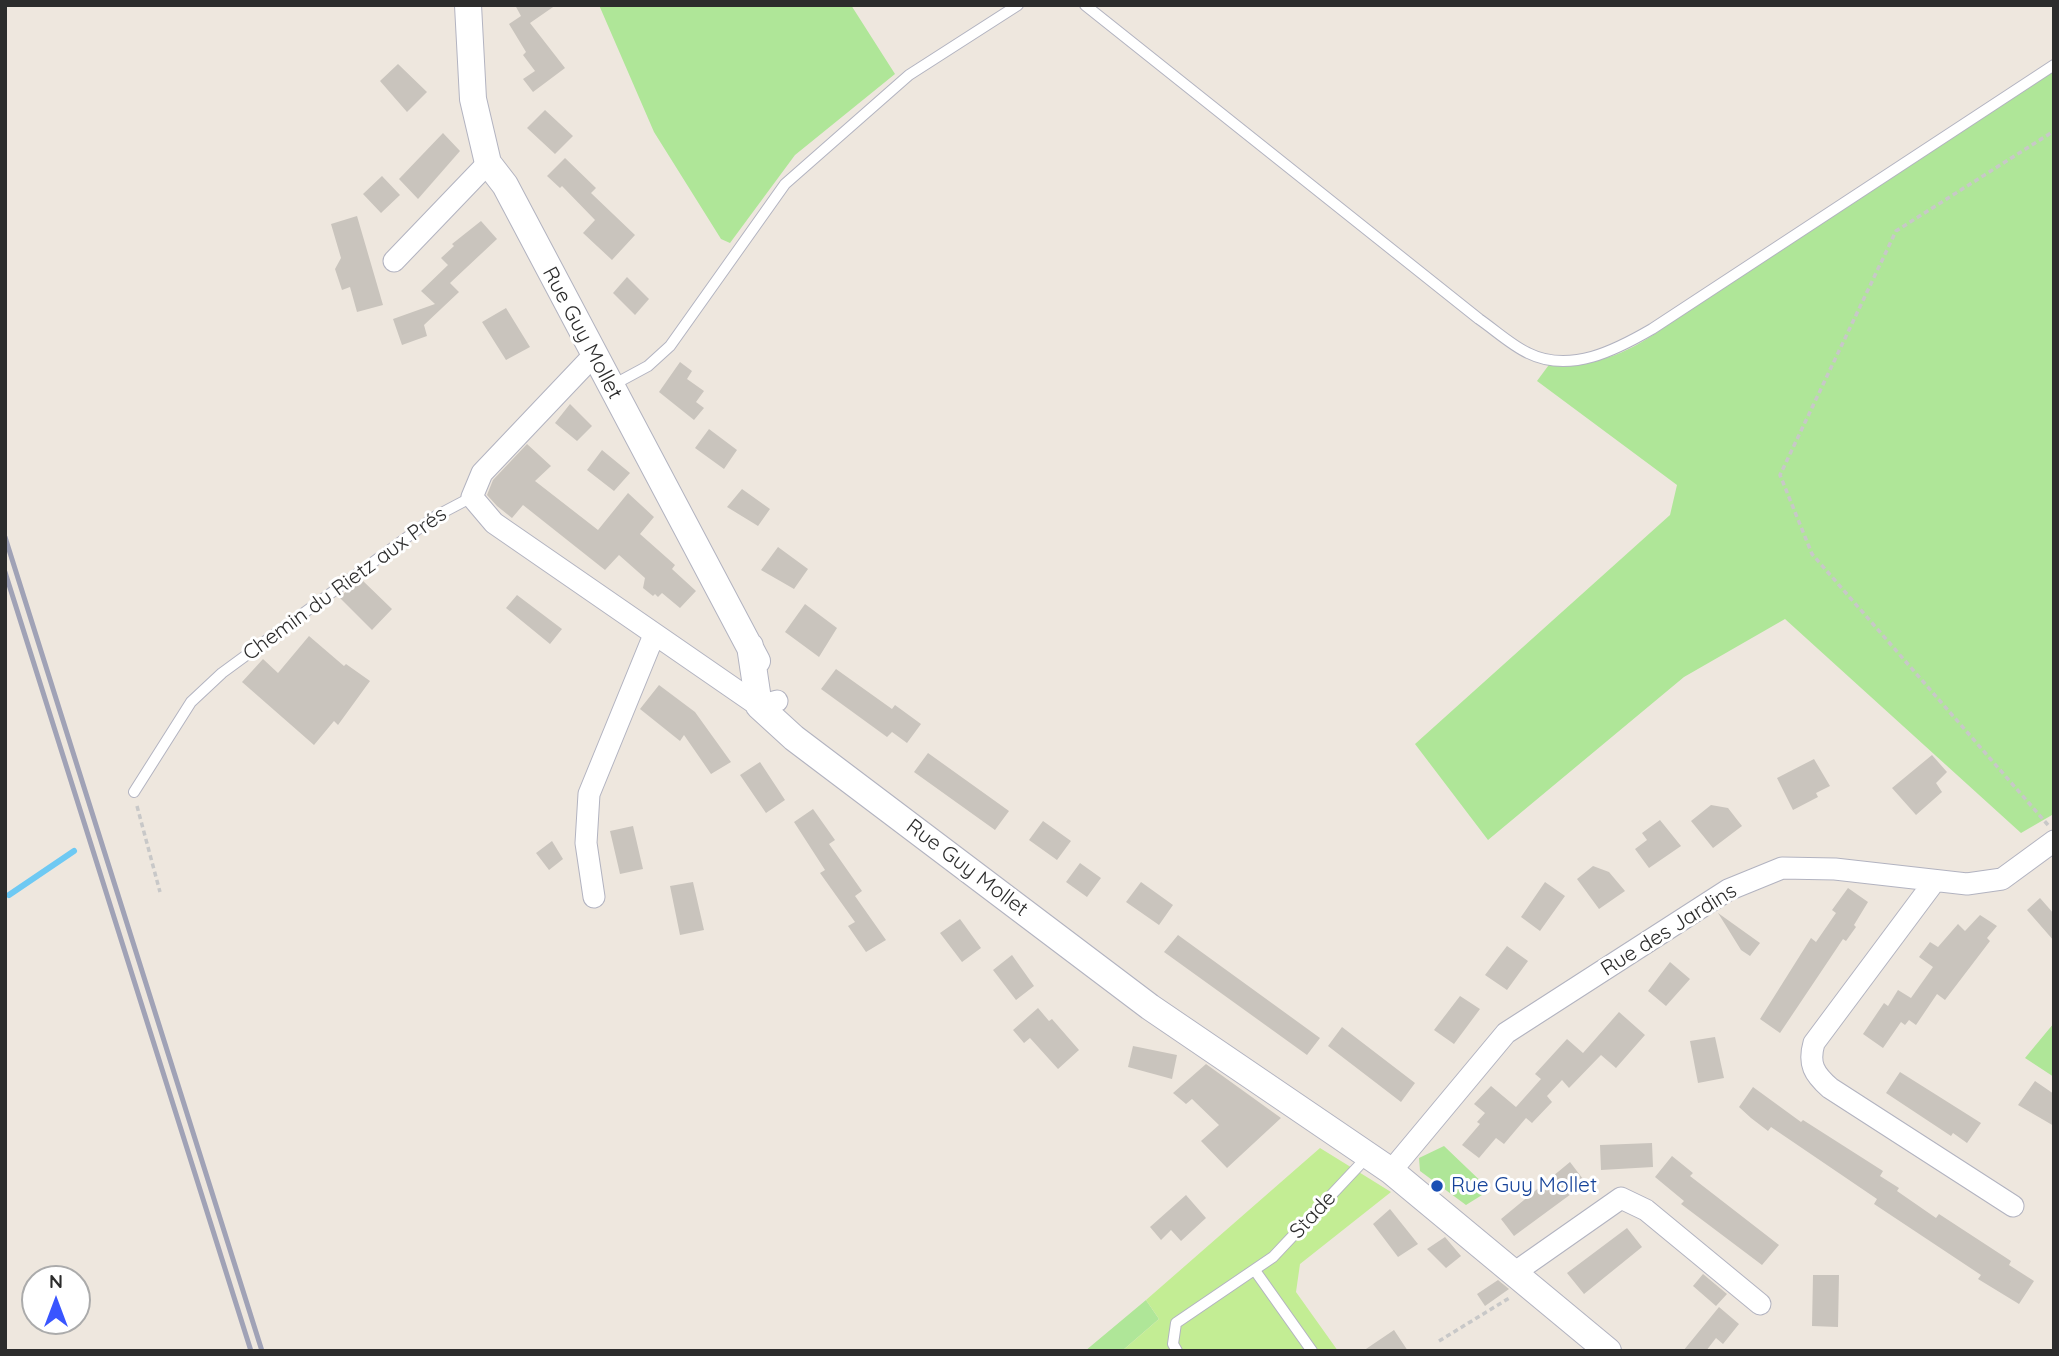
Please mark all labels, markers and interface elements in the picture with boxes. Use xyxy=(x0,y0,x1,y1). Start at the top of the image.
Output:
street label: Rue Guy Mollet xyxy=(537,263,627,403)
street label: Chemin du Rietz aux Prés xyxy=(238,502,452,666)
street label: Rue Guy Mollet xyxy=(901,814,1033,922)
street label: Rue des Jardins xyxy=(1597,878,1741,982)
place label: Rue Guy Mollet xyxy=(1451,1173,1597,1199)
marker: Rue Guy Mollet xyxy=(1429,1178,1445,1194)
street label: Stade xyxy=(1285,1186,1341,1244)
north arrow xyxy=(21,1265,91,1335)
text: N xyxy=(49,1269,63,1293)

